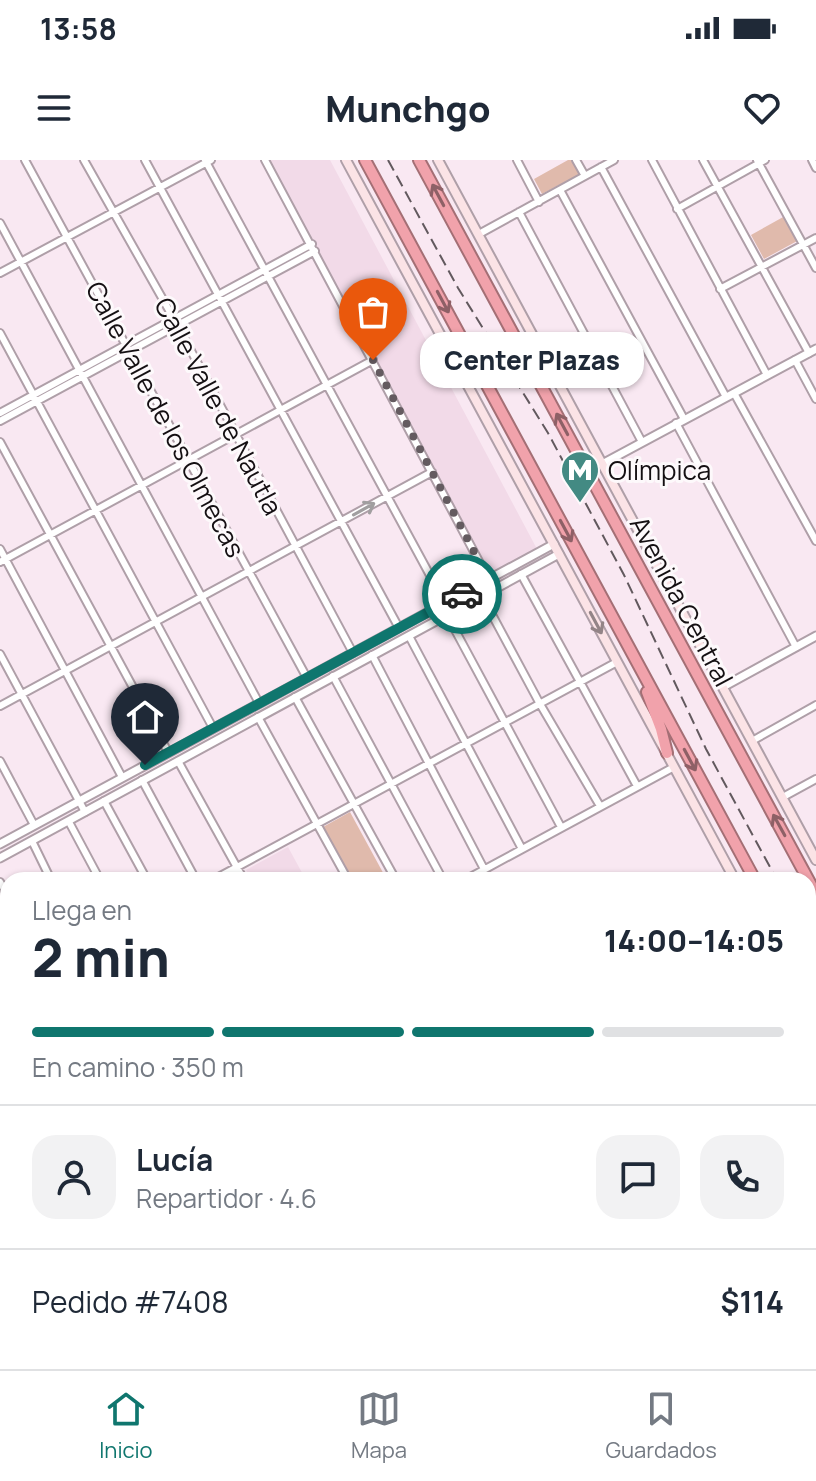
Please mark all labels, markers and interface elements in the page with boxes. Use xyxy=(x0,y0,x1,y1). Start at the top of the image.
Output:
text: 13:58 xyxy=(40,8,117,49)
text: Munchgo xyxy=(325,84,491,133)
icon: menu xyxy=(32,86,76,130)
icon: heart xyxy=(740,86,784,130)
one-way arrow xyxy=(430,184,446,207)
street label: Calle Valle de los Olmecas xyxy=(78,275,254,563)
pin xyxy=(339,278,407,360)
icon: bag xyxy=(351,290,395,334)
one-way arrow xyxy=(436,290,451,314)
street label: Calle Valle de Nautla xyxy=(146,291,292,521)
callout: Center Plazas xyxy=(421,332,645,388)
text: Center Plazas xyxy=(444,342,620,378)
one-way arrow xyxy=(553,413,569,436)
metro station icon: Olímpica xyxy=(559,449,601,504)
place label: Olímpica xyxy=(608,452,711,488)
one-way arrow xyxy=(352,501,375,517)
street label: Avenida Central xyxy=(622,509,742,693)
one-way arrow xyxy=(558,519,574,543)
courier xyxy=(422,554,502,634)
icon: car xyxy=(440,572,484,616)
one-way arrow xyxy=(589,610,605,634)
pin xyxy=(111,683,179,765)
icon: home xyxy=(123,695,167,739)
one-way arrow xyxy=(682,748,698,771)
one-way arrow xyxy=(770,814,786,837)
text: Llega en xyxy=(32,892,132,928)
text: 14:00–14:05 xyxy=(604,920,784,961)
text: 2 min xyxy=(32,922,170,993)
text: En camino · 350 m xyxy=(32,1049,244,1085)
button: person xyxy=(32,1135,116,1219)
button: chat xyxy=(596,1135,680,1219)
button: phone xyxy=(700,1135,784,1219)
text: Lucía xyxy=(136,1139,213,1180)
text: Repartidor · 4.6 xyxy=(136,1180,317,1216)
text: Pedido #7408 xyxy=(32,1281,229,1322)
text: $114 xyxy=(721,1281,784,1322)
tab: Inicio xyxy=(99,1387,153,1465)
tab: Mapa xyxy=(351,1387,407,1465)
tab: Guardados xyxy=(605,1387,717,1465)

